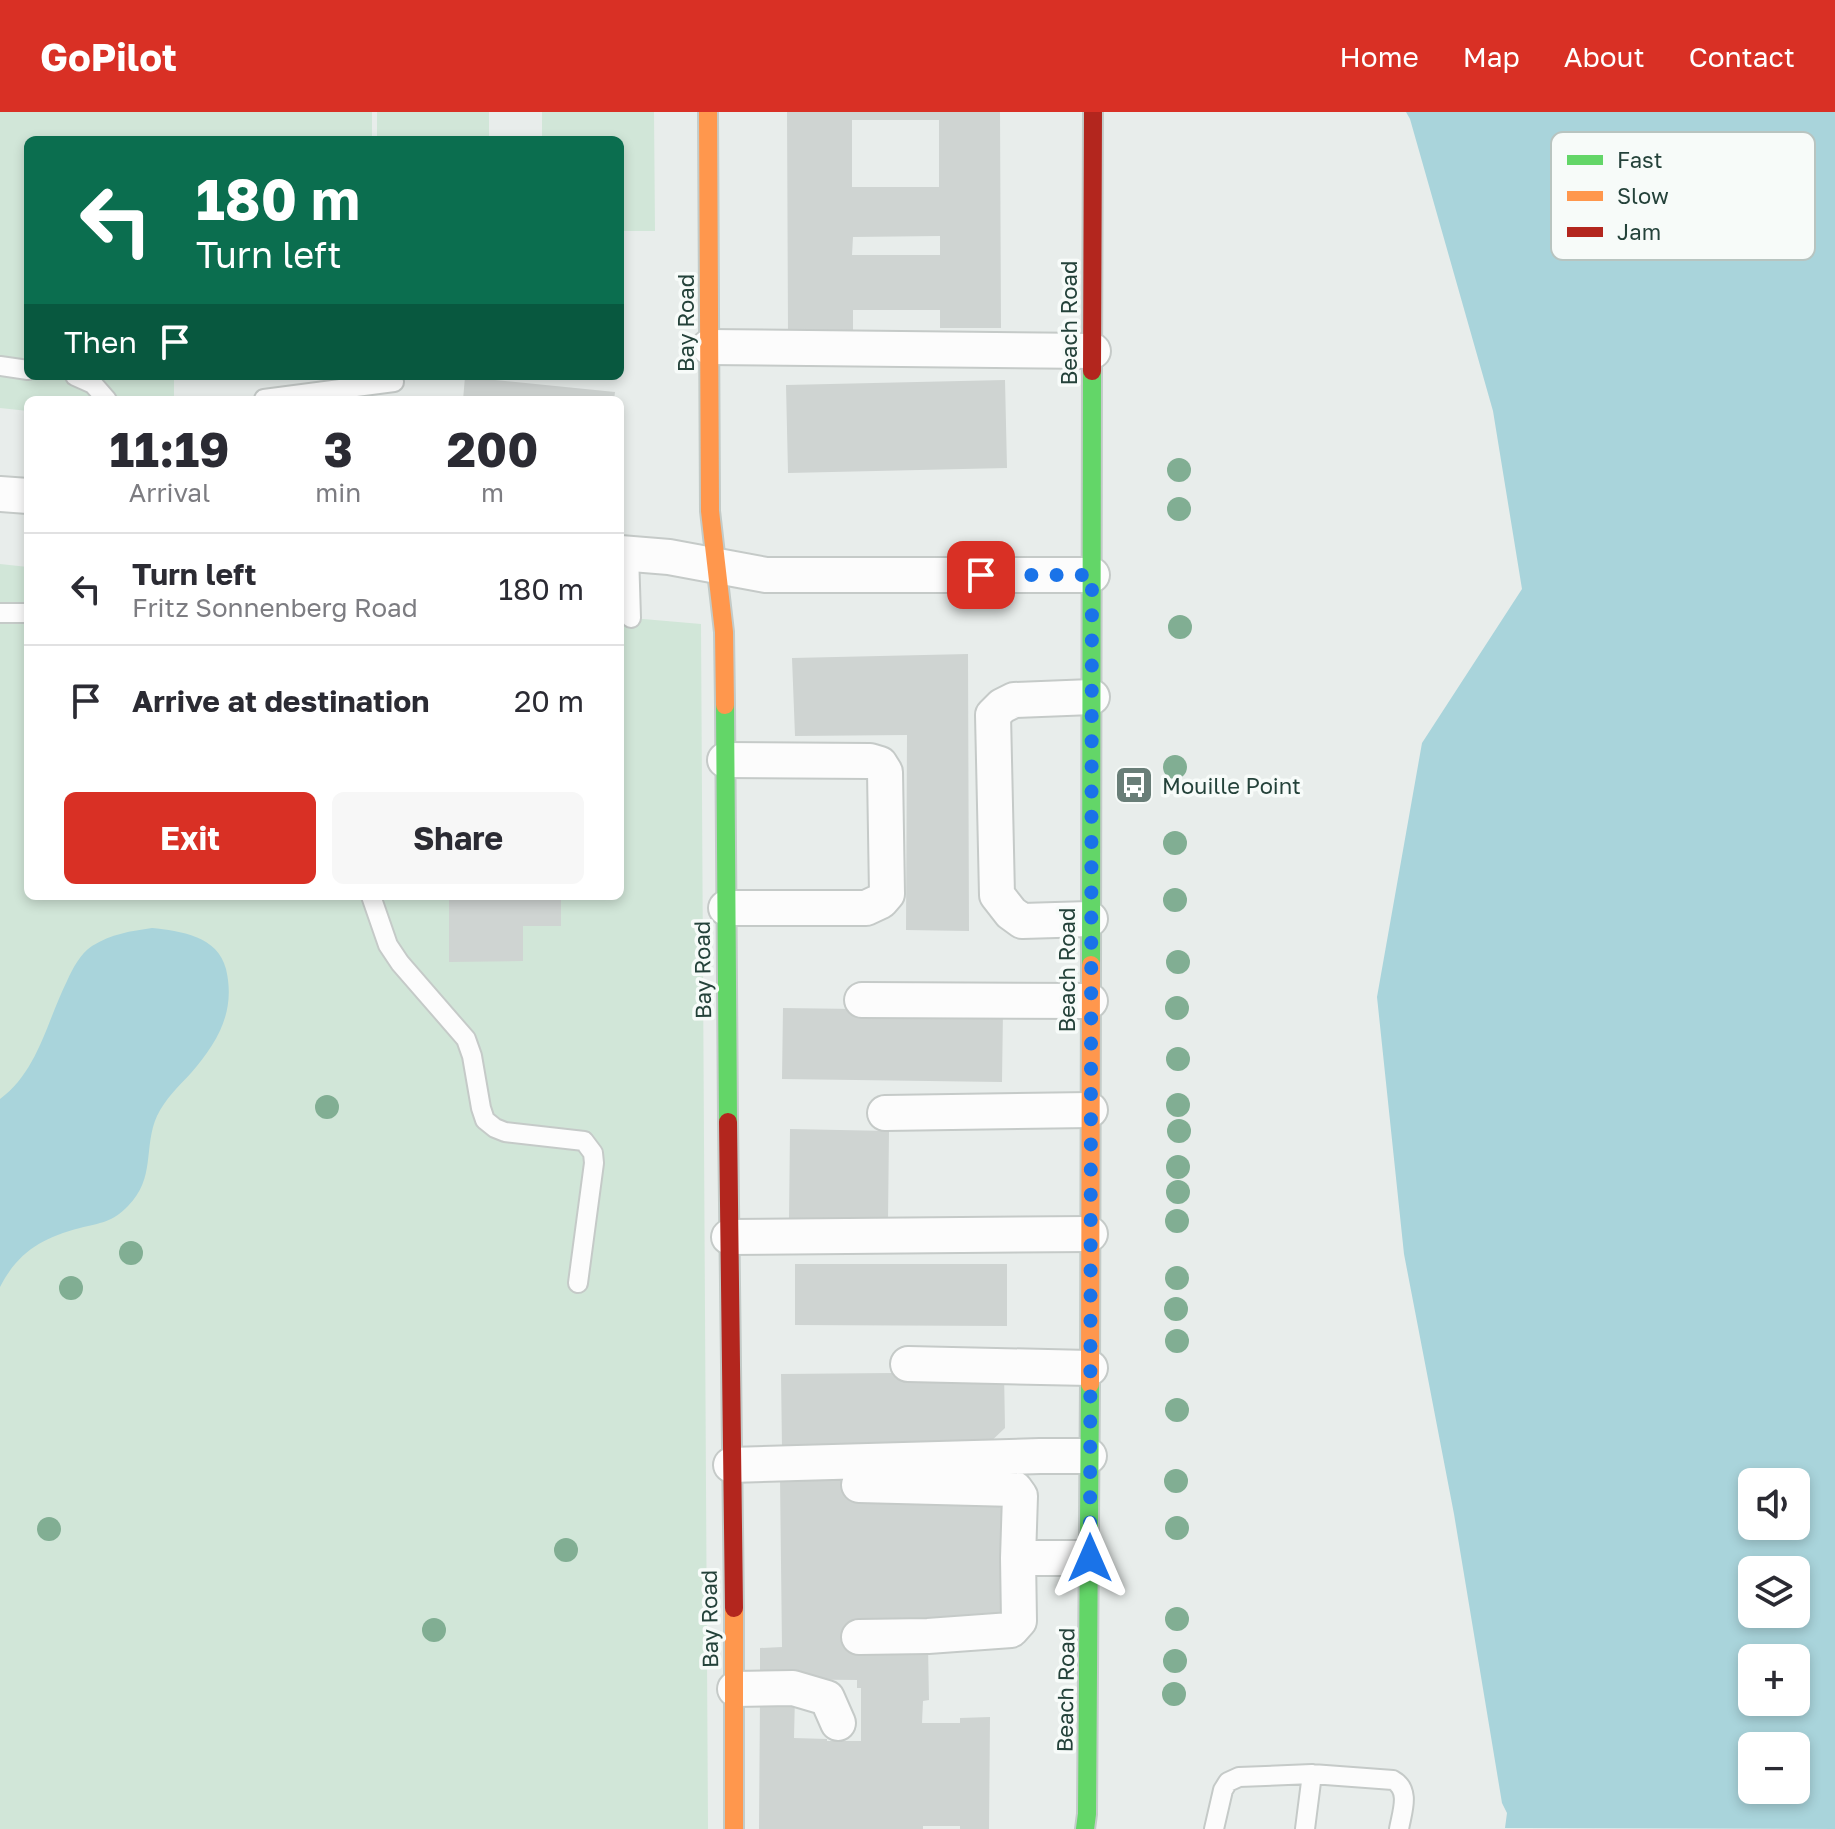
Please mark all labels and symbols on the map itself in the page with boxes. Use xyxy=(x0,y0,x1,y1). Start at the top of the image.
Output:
legend xyxy=(1551,132,1815,260)
text: Fast xyxy=(1617,146,1663,173)
text: Slow xyxy=(1617,182,1669,209)
text: Jam xyxy=(1617,218,1661,245)
street label: Beach Road xyxy=(1055,261,1082,385)
street label: Bay Road xyxy=(672,274,699,372)
pin xyxy=(947,541,1015,609)
bus stop icon: Mouille Point xyxy=(1113,764,1155,806)
place label: Mouille Point xyxy=(1162,772,1301,799)
street label: Beach Road xyxy=(1053,908,1080,1032)
street label: Bay Road xyxy=(688,921,716,1019)
position arrow xyxy=(1048,1516,1132,1600)
street label: Bay Road xyxy=(695,1570,723,1668)
street label: Beach Road xyxy=(1050,1627,1080,1753)

